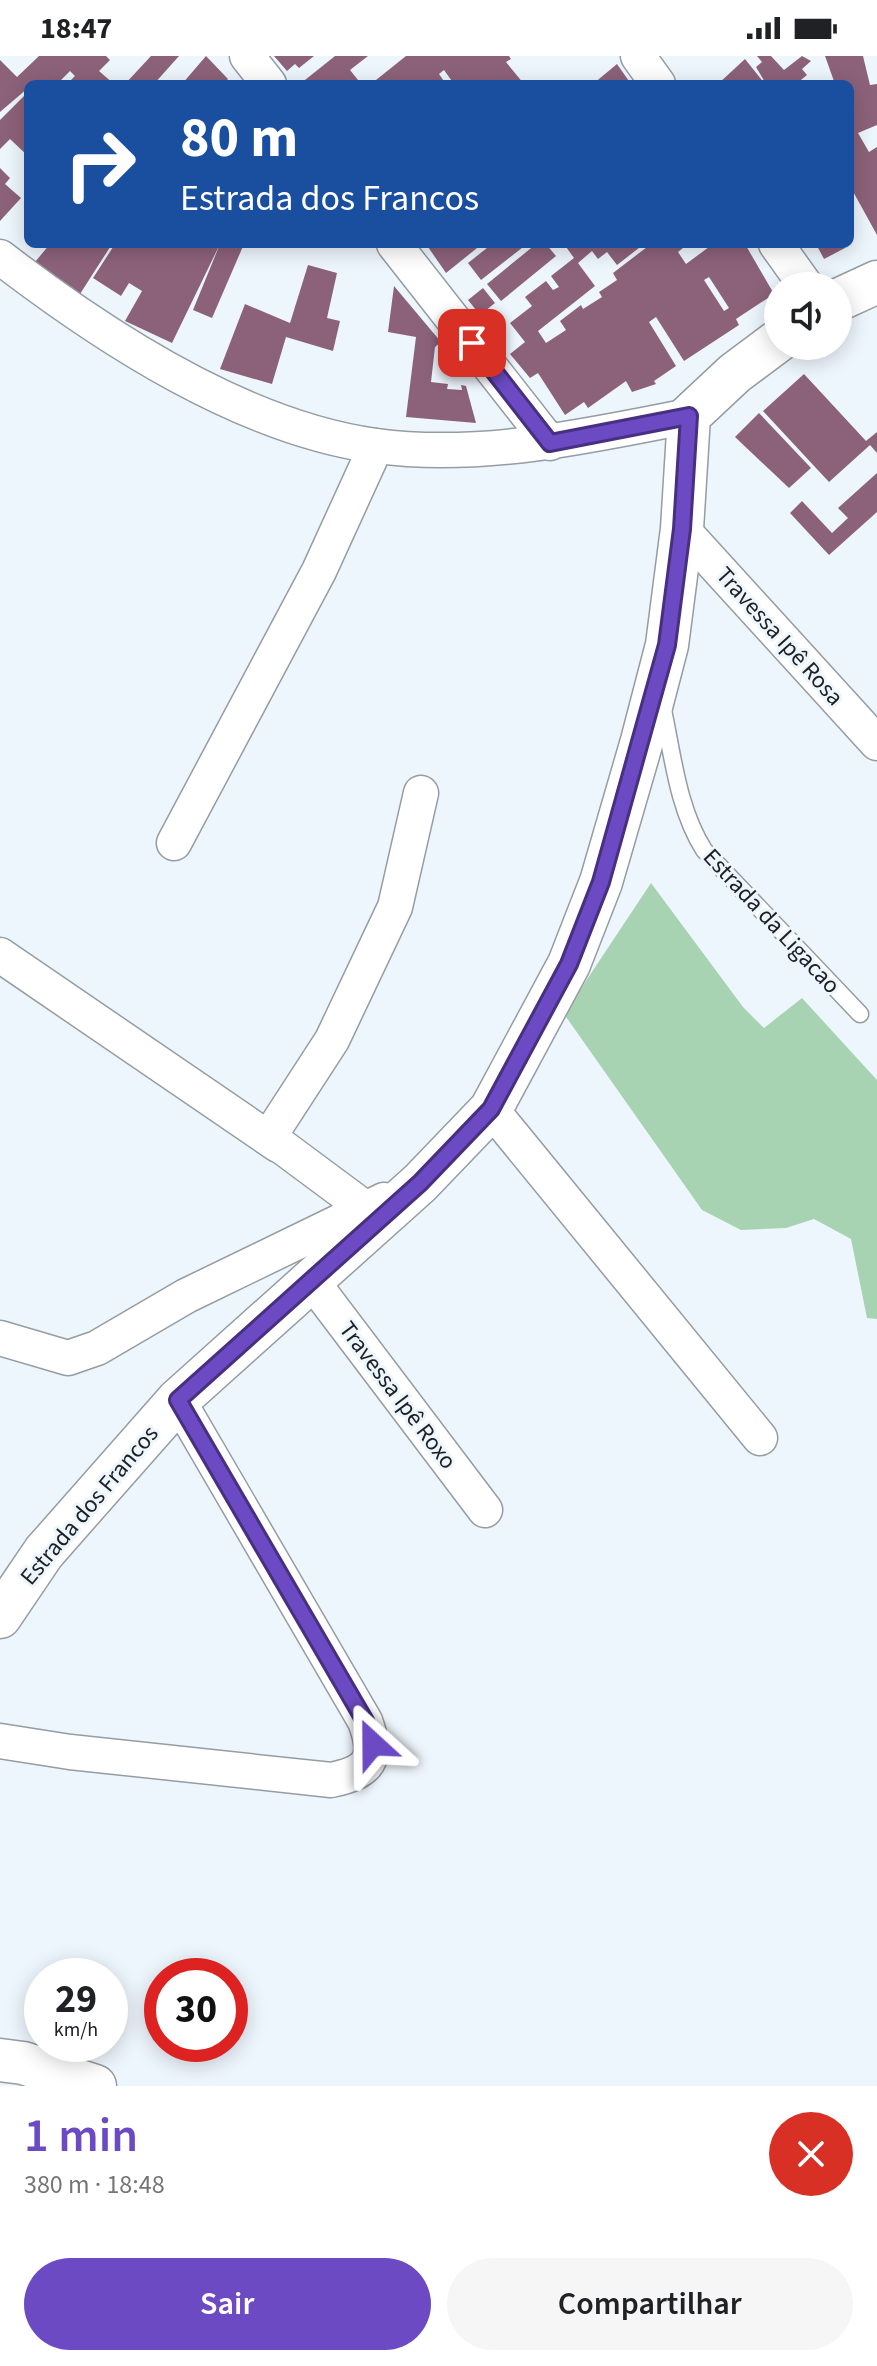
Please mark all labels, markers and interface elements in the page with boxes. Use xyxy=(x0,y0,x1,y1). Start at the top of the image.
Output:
text: 18:47 xyxy=(40,7,112,50)
text: 80 m xyxy=(180,99,298,178)
icon: right xyxy=(48,112,152,216)
text: Estrada dos Francos xyxy=(180,173,479,224)
map controls xyxy=(764,272,852,360)
button: sound xyxy=(764,272,852,360)
pin xyxy=(438,309,506,377)
icon: arrive xyxy=(450,321,494,365)
street label: Travessa Ipê Rosa xyxy=(708,559,852,714)
street label: Estrada da Ligacao xyxy=(695,841,848,1002)
street label: Travessa Ipê Roxo xyxy=(330,1314,465,1477)
street label: Estrada dos Francos xyxy=(12,1418,167,1593)
position arrow xyxy=(331,1702,415,1786)
speed limit sign: 30 xyxy=(144,1958,248,2062)
text: 29 xyxy=(55,1971,97,2028)
text: km/h xyxy=(54,2016,98,2044)
text: 1 min xyxy=(24,2102,138,2170)
button: close xyxy=(769,2112,853,2196)
text: 380 m · 18:48 xyxy=(24,2166,165,2203)
button: Sair xyxy=(24,2258,431,2350)
button: Compartilhar xyxy=(447,2258,853,2350)

